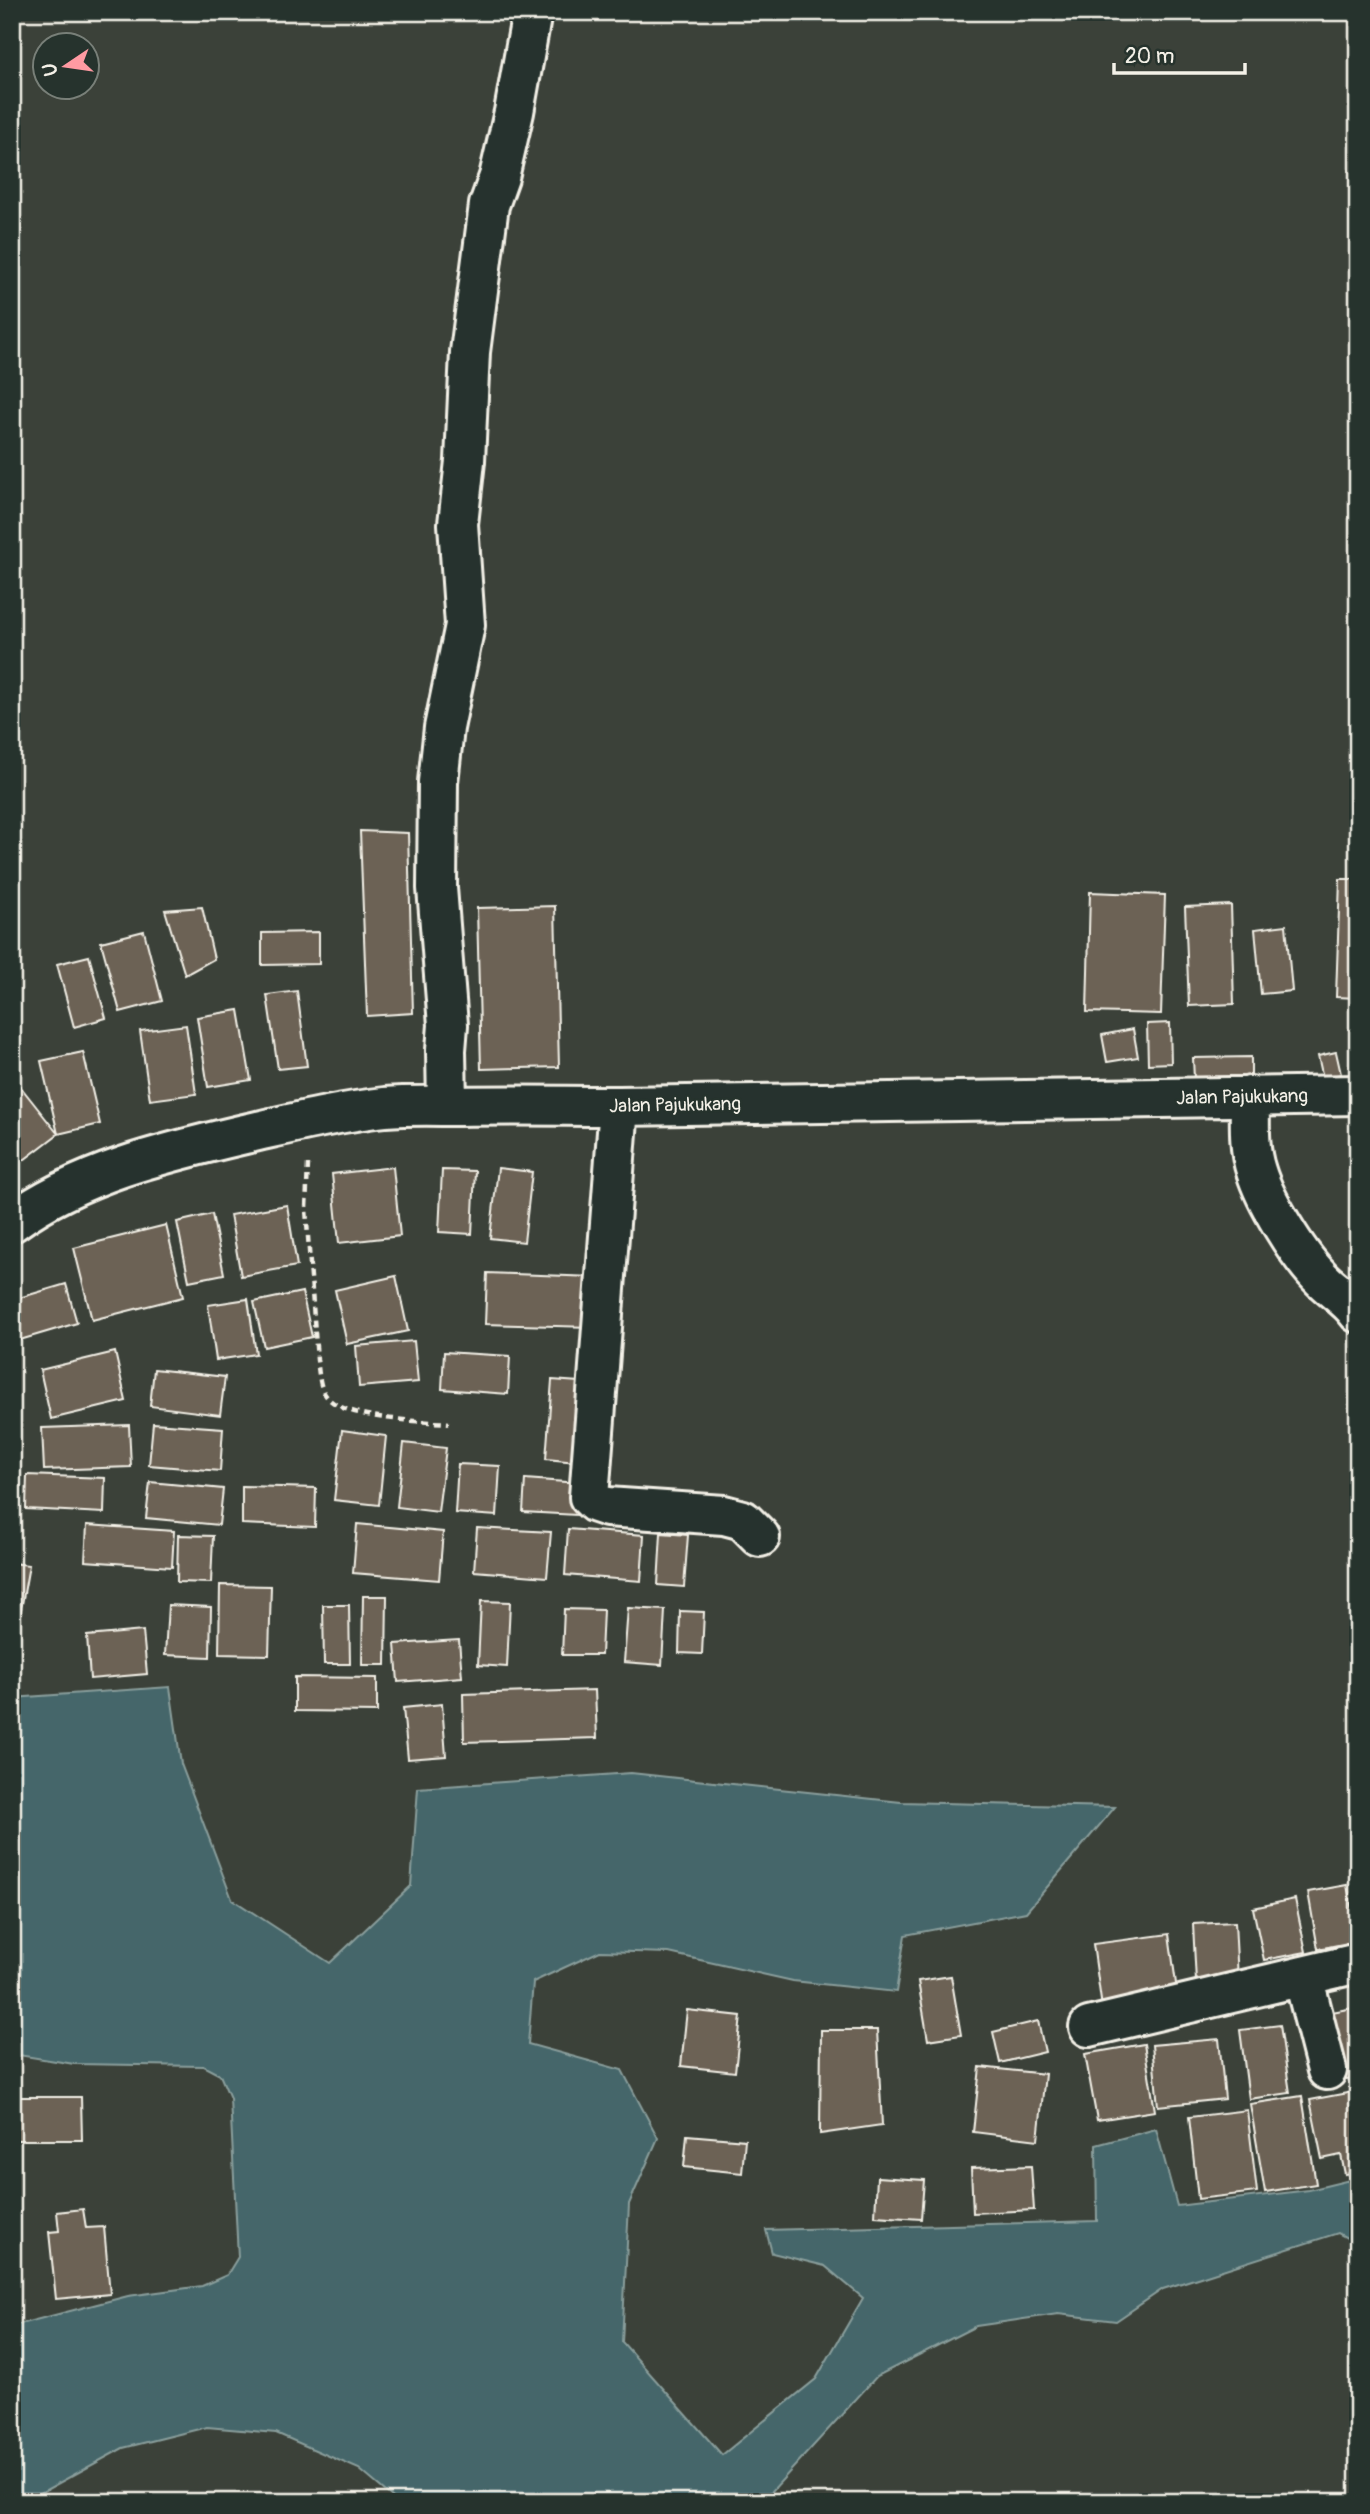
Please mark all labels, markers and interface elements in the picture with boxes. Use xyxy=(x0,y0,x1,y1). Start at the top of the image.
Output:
north arrow xyxy=(32,32,102,102)
scale bar xyxy=(1114,32,1246,76)
text: 20 m xyxy=(1125,43,1174,70)
text: U xyxy=(37,61,64,78)
street label: Jalan Pajukukang xyxy=(1176,1084,1308,1110)
street label: Jalan Pajukukang xyxy=(609,1092,741,1118)

